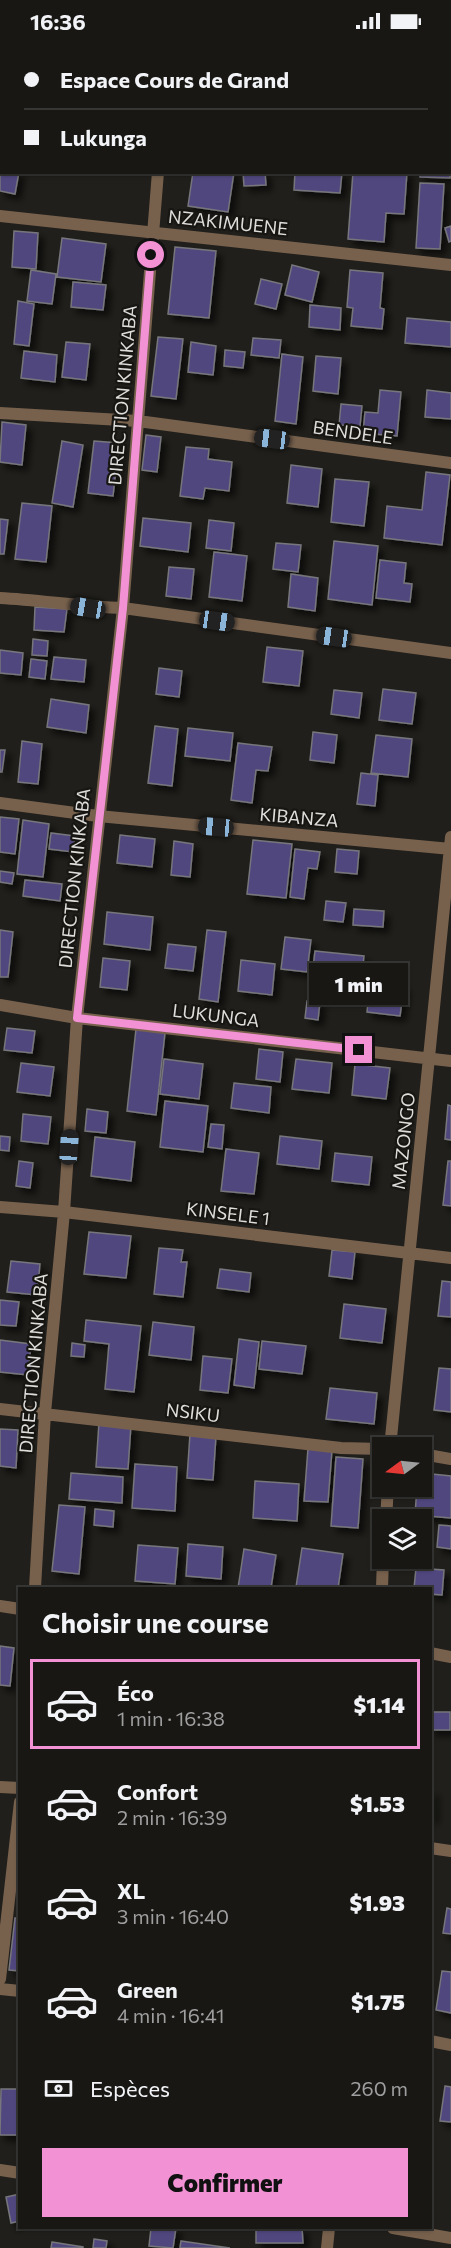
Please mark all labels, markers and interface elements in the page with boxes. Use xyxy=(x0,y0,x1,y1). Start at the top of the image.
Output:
text: 16:36 xyxy=(30,8,86,35)
text: Espace Cours de Grand xyxy=(60,66,289,93)
text: Lukunga xyxy=(60,124,147,151)
street label: NZAKIMUENE xyxy=(167,205,289,239)
route start xyxy=(137,241,164,268)
street label: DIRECTION KINKABA xyxy=(103,304,141,486)
street label: BENDELE xyxy=(311,415,395,449)
car xyxy=(253,428,291,450)
car xyxy=(69,596,107,620)
car xyxy=(198,610,236,632)
car xyxy=(315,626,353,648)
street label: DIRECTION KINKABA xyxy=(54,787,94,969)
street label: KIBANZA xyxy=(259,803,339,831)
car xyxy=(197,816,235,838)
callout: 1 min xyxy=(310,963,409,1005)
text: 1 min xyxy=(334,972,383,996)
street label: LUKUNGA xyxy=(171,999,261,1031)
route end xyxy=(345,1036,372,1063)
street label: MAZONGO xyxy=(387,1091,419,1191)
car xyxy=(59,1128,79,1166)
street label: KINSELE 1 xyxy=(185,1197,271,1229)
street label: DIRECTION KINKABA xyxy=(14,1272,52,1454)
street label: NSIKU xyxy=(165,1398,221,1426)
north arrow xyxy=(372,1437,432,1497)
map controls xyxy=(372,1437,432,1569)
button: layers xyxy=(372,1509,432,1569)
text: Choisir une course xyxy=(42,1606,269,1639)
icon: car xyxy=(45,1677,99,1731)
text: Éco xyxy=(117,1679,154,1706)
text: $1.14 xyxy=(353,1691,405,1718)
text: 1 min · 16:38 xyxy=(117,1706,225,1730)
icon: car xyxy=(45,1776,99,1830)
text: Confort xyxy=(117,1778,198,1805)
text: $1.53 xyxy=(350,1790,405,1817)
text: 2 min · 16:39 xyxy=(117,1805,227,1829)
icon: car xyxy=(45,1875,99,1929)
text: XL xyxy=(117,1877,145,1904)
text: $1.93 xyxy=(350,1889,405,1916)
text: 3 min · 16:40 xyxy=(117,1904,229,1928)
icon: car xyxy=(45,1974,99,2028)
text: Green xyxy=(117,1976,178,2003)
text: $1.75 xyxy=(351,1988,405,2015)
text: 4 min · 16:41 xyxy=(117,2003,225,2027)
icon: cash xyxy=(42,2072,75,2105)
text: Espèces xyxy=(90,2075,170,2102)
text: 260 m xyxy=(350,2076,408,2100)
button: Confirmer xyxy=(42,2148,408,2217)

